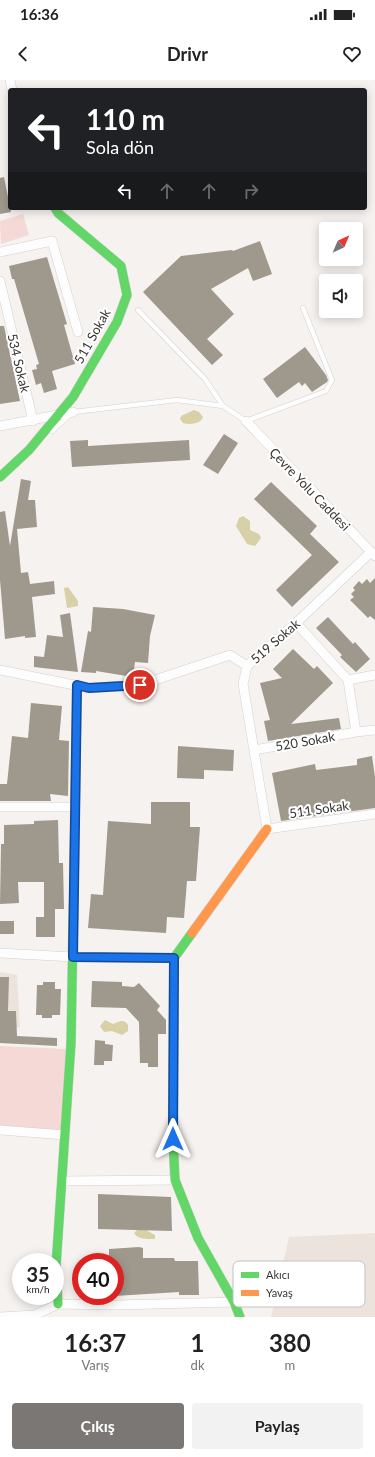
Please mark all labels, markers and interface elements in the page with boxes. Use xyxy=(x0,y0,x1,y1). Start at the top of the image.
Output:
text: 16:36 xyxy=(20,5,59,23)
icon: back xyxy=(12,43,34,65)
text: Drivr xyxy=(167,43,208,65)
icon: heart xyxy=(341,43,363,65)
text: 110 m xyxy=(86,102,165,136)
icon: left xyxy=(20,104,72,156)
text: Sola dön xyxy=(86,136,154,158)
icon: left xyxy=(114,180,136,202)
icon: ahead xyxy=(156,180,178,202)
icon: ahead xyxy=(198,180,220,202)
icon: right xyxy=(240,180,262,202)
north arrow xyxy=(319,222,363,266)
map controls xyxy=(319,222,363,318)
button: sound xyxy=(319,274,363,318)
street label: 511 Sokak xyxy=(70,306,114,366)
street label: 534 Sokak xyxy=(4,332,34,394)
street label: Çevre Yolu Caddesi xyxy=(266,444,354,534)
street label: 519 Sokak xyxy=(247,615,303,667)
pin xyxy=(123,668,157,702)
icon: arrive xyxy=(129,674,151,696)
street label: 520 Sokak xyxy=(274,728,336,754)
street label: 511 Sokak xyxy=(288,797,350,821)
position arrow xyxy=(152,1118,194,1160)
speed limit sign: 40 xyxy=(72,1253,124,1305)
legend xyxy=(233,1261,365,1307)
text: 35 xyxy=(26,1262,50,1286)
text: Akıcı xyxy=(266,1268,290,1281)
text: km/h xyxy=(26,1283,50,1295)
text: Yavaş xyxy=(266,1286,293,1299)
text: 16:37 xyxy=(64,1328,126,1357)
text: 1 xyxy=(191,1328,205,1357)
text: 380 xyxy=(269,1328,311,1357)
text: Varış xyxy=(81,1357,109,1373)
text: dk xyxy=(191,1357,205,1373)
text: m xyxy=(284,1357,295,1373)
button: Çıkış xyxy=(12,1403,184,1449)
button: Paylaş xyxy=(192,1403,363,1449)

